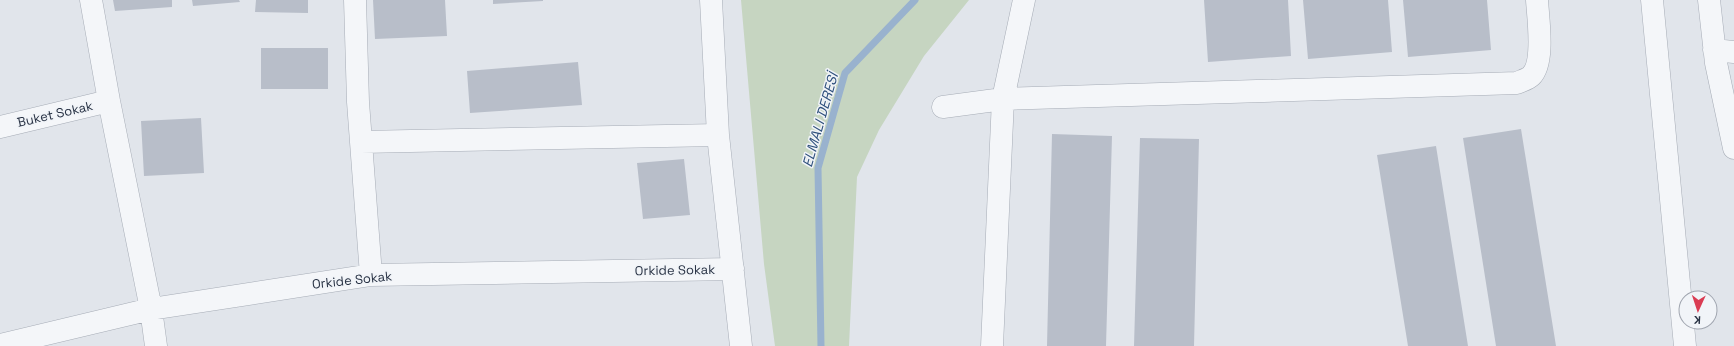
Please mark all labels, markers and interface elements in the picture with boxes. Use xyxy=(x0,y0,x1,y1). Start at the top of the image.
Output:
water label: ELMALI DERESİ xyxy=(798,68,843,169)
street label: Buket Sokak xyxy=(15,97,95,131)
street label: Orkide Sokak xyxy=(635,261,715,279)
street label: Orkide Sokak xyxy=(311,267,393,293)
north arrow xyxy=(1678,290,1718,330)
text: K xyxy=(1694,313,1701,327)

